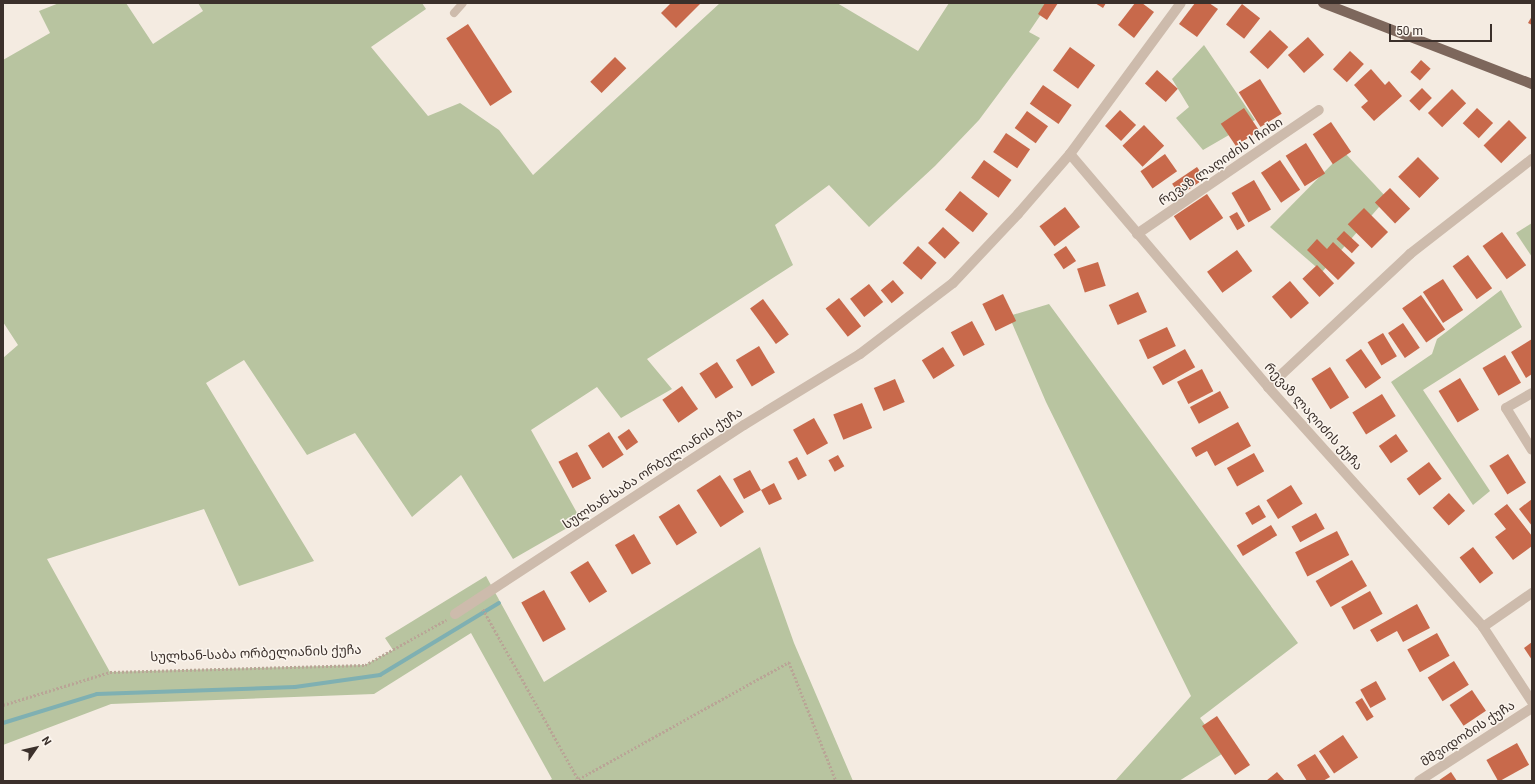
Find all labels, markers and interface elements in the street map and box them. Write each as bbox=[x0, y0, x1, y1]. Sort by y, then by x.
scale bar bbox=[1391, 16, 1494, 42]
text: 50 m bbox=[1396, 24, 1423, 38]
street label: რევაზ ლაღიძის I ჩიხი bbox=[1156, 115, 1286, 209]
street label: რევაზ ლაღიძის ქუჩა bbox=[1261, 360, 1365, 474]
street label: სულხან-საბა ორბელიანის ქუჩა bbox=[560, 405, 746, 533]
street label: სულხან-საბა ორბელიანის ქუჩა bbox=[150, 643, 362, 665]
street label: მშვიდობის ქუჩა bbox=[1418, 698, 1518, 770]
north arrow bbox=[16, 728, 56, 768]
text: N bbox=[39, 734, 54, 748]

